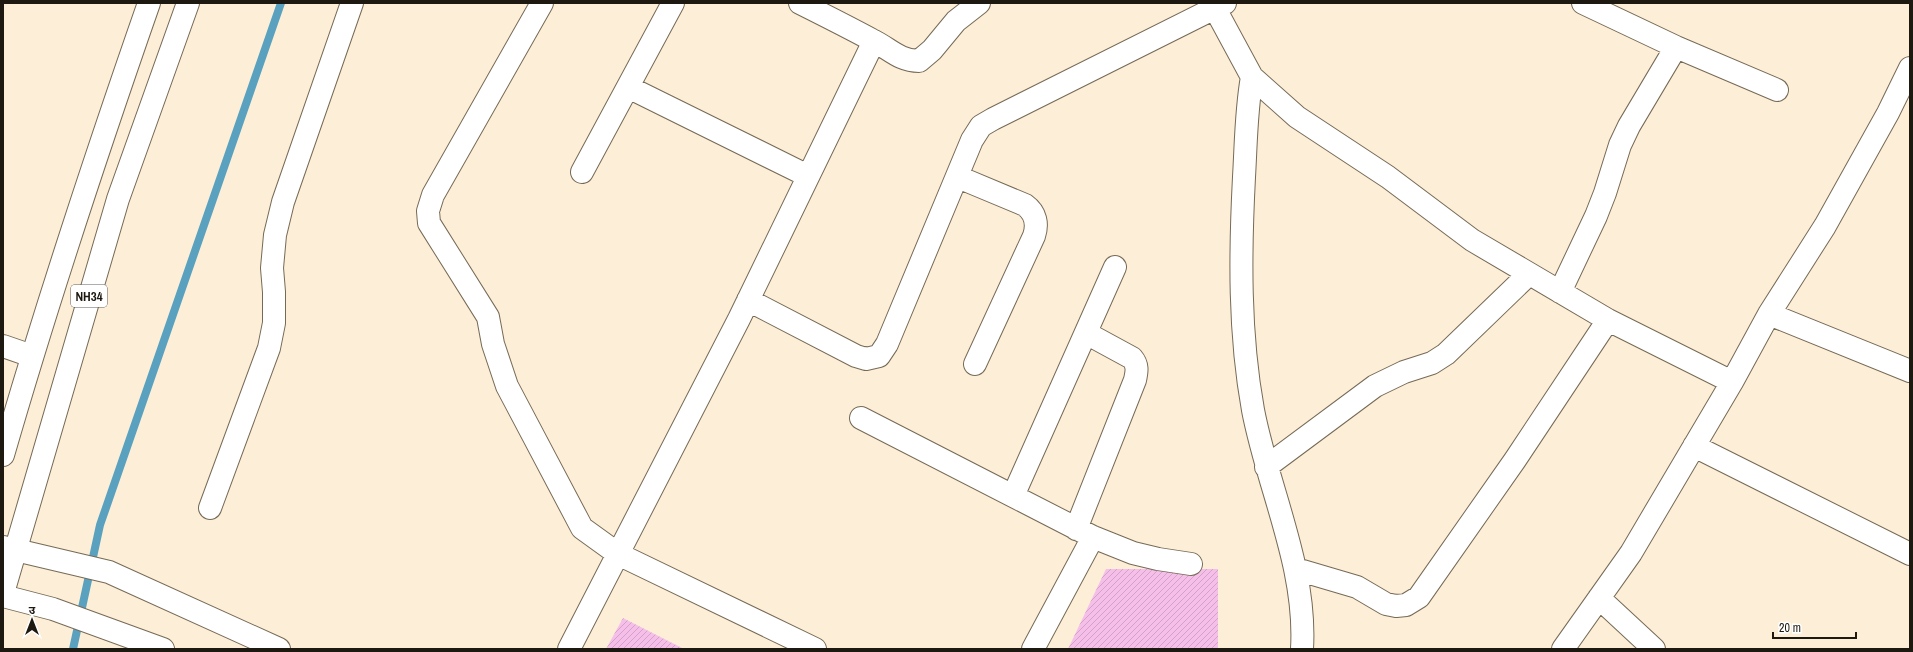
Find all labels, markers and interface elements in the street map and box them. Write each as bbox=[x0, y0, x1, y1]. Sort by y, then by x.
road number: NH34 bbox=[71, 285, 107, 307]
north arrow bbox=[12, 600, 52, 640]
text: उ bbox=[29, 603, 36, 617]
scale bar bbox=[1773, 614, 1856, 640]
text: 20 m bbox=[1779, 620, 1801, 636]

